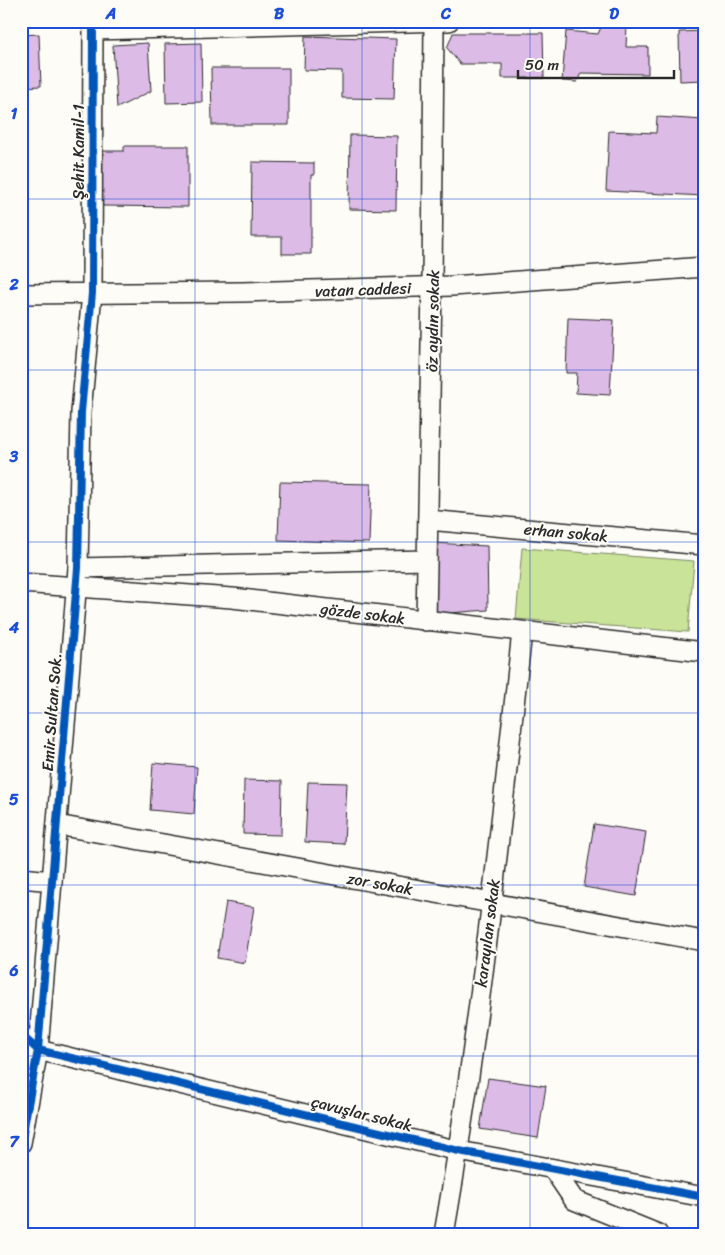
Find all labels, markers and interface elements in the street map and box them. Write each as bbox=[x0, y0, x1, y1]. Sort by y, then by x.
text: A bbox=[105, 0, 116, 28]
text: B bbox=[274, 0, 285, 28]
text: C bbox=[440, 0, 452, 28]
text: D bbox=[609, 0, 619, 28]
scale bar bbox=[518, 48, 674, 80]
text: 50 m bbox=[525, 52, 560, 78]
text: 1 bbox=[11, 99, 18, 128]
street label: Şehit Kamil-1 bbox=[64, 104, 93, 200]
street label: öz aydın sokak bbox=[417, 269, 448, 372]
text: 2 bbox=[8, 270, 19, 299]
street label: vatan caddesi bbox=[314, 273, 412, 306]
text: 3 bbox=[9, 442, 19, 471]
street label: erhan sokak bbox=[523, 514, 609, 551]
street label: gözde sokak bbox=[317, 594, 407, 633]
text: 4 bbox=[8, 613, 19, 642]
street label: Emir Sultan Sok. bbox=[33, 652, 70, 772]
text: 5 bbox=[9, 785, 19, 814]
street label: zor sokak bbox=[344, 863, 415, 904]
street label: karayılan sokak bbox=[466, 877, 509, 989]
text: 6 bbox=[8, 956, 19, 985]
street label: çavuşlar sokak bbox=[308, 1087, 415, 1140]
text: 7 bbox=[9, 1127, 20, 1156]

